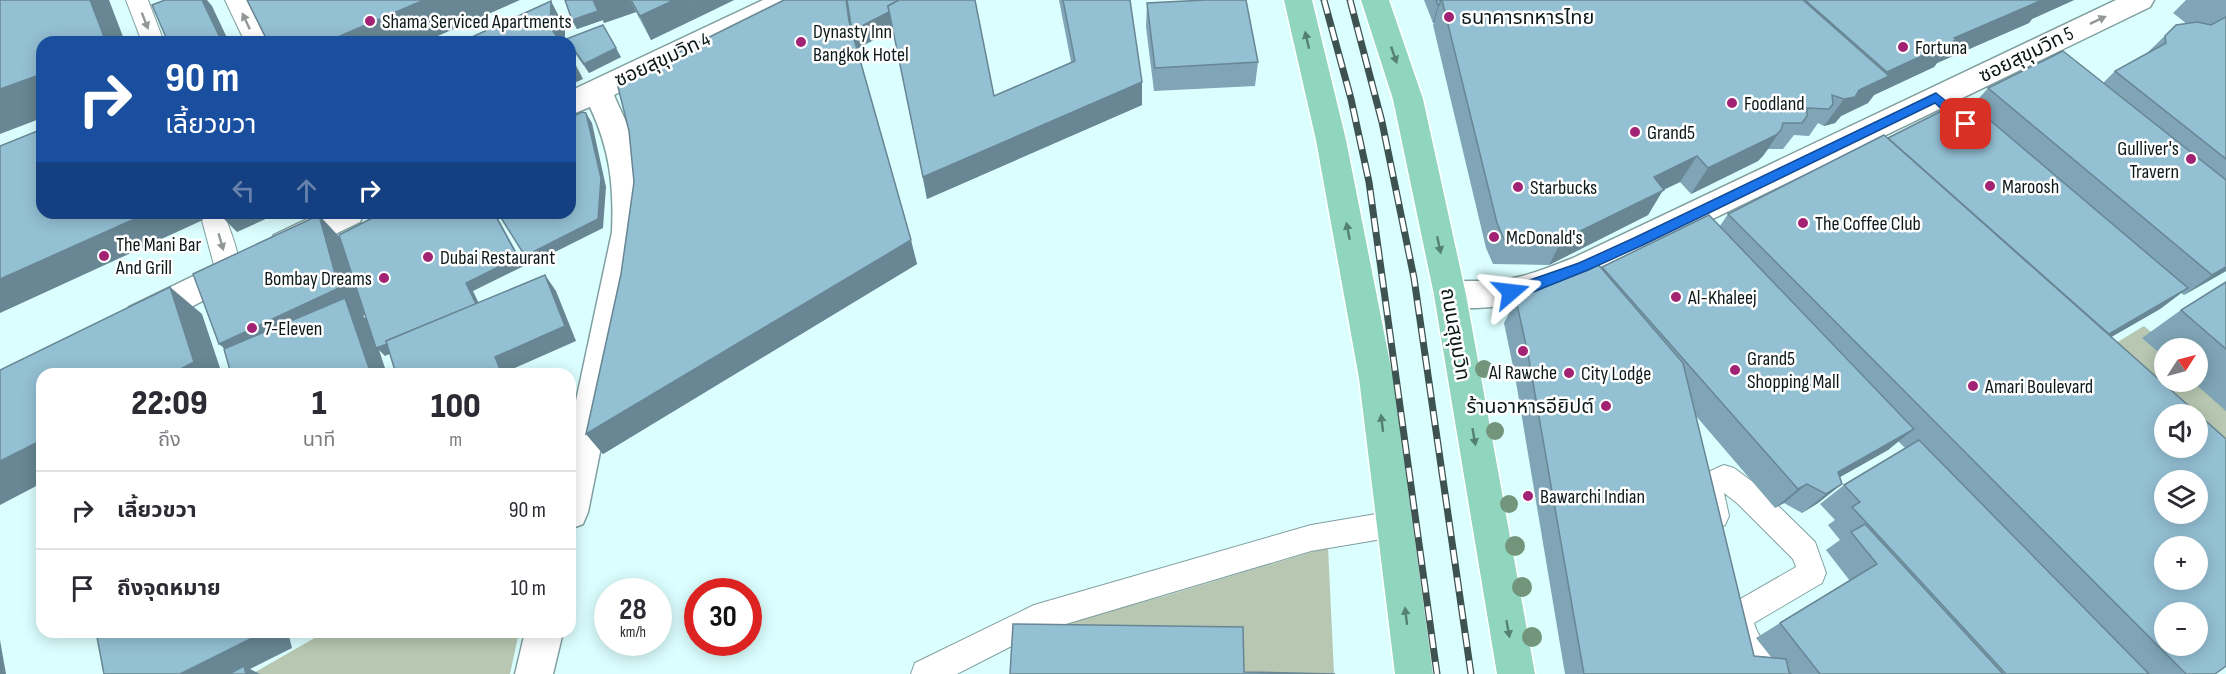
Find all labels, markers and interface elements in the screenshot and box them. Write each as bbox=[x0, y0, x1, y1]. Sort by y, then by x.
place label: ธนาคารทหารไทย bbox=[1461, 6, 1594, 30]
place label: Shama Serviced Apartments bbox=[382, 10, 572, 34]
marker: ธนาคารทหารไทย bbox=[1442, 10, 1456, 24]
one-way arrow bbox=[141, 12, 150, 30]
one-way arrow bbox=[241, 12, 251, 30]
marker: Shama Serviced Apartments bbox=[363, 14, 377, 28]
one-way arrow bbox=[2090, 15, 2107, 24]
place label: Dynasty Inn Bangkok Hotel bbox=[813, 20, 909, 67]
street label: ซอยสุขุมวิท 5 bbox=[1975, 22, 2078, 88]
street label: ซอยสุขุมวิท 4 bbox=[611, 27, 714, 92]
one-way arrow bbox=[1302, 31, 1312, 49]
marker: Dynasty Inn Bangkok Hotel bbox=[794, 35, 808, 49]
place label: Fortuna bbox=[1915, 36, 1967, 60]
marker: Fortuna bbox=[1896, 40, 1910, 54]
one-way arrow bbox=[1389, 46, 1399, 64]
text: 90 m bbox=[165, 53, 239, 104]
icon: right bbox=[66, 60, 144, 138]
place label: Foodland bbox=[1744, 92, 1805, 116]
marker: Foodland bbox=[1725, 96, 1739, 110]
pin bbox=[1940, 98, 1991, 149]
icon: arrive bbox=[1949, 107, 1982, 140]
text: เลี้ยวขวา bbox=[165, 109, 256, 141]
place label: Grand5 bbox=[1647, 121, 1695, 145]
marker: Grand5 bbox=[1628, 125, 1642, 139]
place label: Gulliver's Travern bbox=[2117, 137, 2179, 184]
marker: Gulliver's Travern bbox=[2184, 152, 2198, 166]
icon: left bbox=[227, 174, 260, 207]
icon: ahead bbox=[290, 174, 323, 207]
icon: right bbox=[353, 174, 386, 207]
place label: Maroosh bbox=[2002, 175, 2059, 199]
place label: Starbucks bbox=[1530, 176, 1597, 200]
marker: Maroosh bbox=[1983, 179, 1997, 193]
marker: Starbucks bbox=[1511, 180, 1525, 194]
place label: The Coffee Club bbox=[1815, 212, 1921, 236]
marker: The Coffee Club bbox=[1796, 216, 1810, 230]
one-way arrow bbox=[1343, 221, 1352, 240]
place label: McDonald's bbox=[1506, 226, 1583, 250]
marker: McDonald's bbox=[1487, 230, 1501, 244]
place label: The Mani Bar And Grill bbox=[115, 233, 201, 280]
one-way arrow bbox=[217, 233, 227, 251]
one-way arrow bbox=[1435, 236, 1444, 255]
place label: Dubai Restaurant bbox=[440, 246, 555, 270]
marker: The Mani Bar And Grill bbox=[97, 249, 111, 263]
marker: Dubai Restaurant bbox=[421, 250, 435, 264]
position arrow bbox=[1479, 260, 1543, 324]
place label: Bombay Dreams bbox=[264, 267, 372, 291]
marker: Bombay Dreams bbox=[377, 271, 391, 285]
street label: ถนนสุขุมวิท bbox=[1435, 286, 1475, 382]
place label: Al-Khaleej bbox=[1687, 286, 1757, 310]
marker: Al-Khaleej bbox=[1669, 290, 1683, 304]
place label: 7-Eleven bbox=[264, 317, 322, 341]
marker: 7-Eleven bbox=[245, 321, 259, 335]
north arrow bbox=[2154, 338, 2208, 392]
map controls bbox=[2154, 338, 2208, 656]
marker: Al Rawche bbox=[1516, 344, 1530, 358]
place label: Grand5 Shopping Mall bbox=[1747, 347, 1839, 394]
place label: Al Rawche bbox=[1488, 361, 1557, 385]
place label: City Lodge bbox=[1581, 362, 1651, 386]
marker: Grand5 Shopping Mall bbox=[1728, 363, 1742, 377]
marker: City Lodge bbox=[1562, 366, 1576, 380]
place label: Amari Boulevard bbox=[1984, 375, 2093, 399]
marker: Amari Boulevard bbox=[1966, 379, 1980, 393]
text: 22:09 bbox=[131, 382, 208, 425]
text: 1 bbox=[312, 382, 326, 425]
text: 100 bbox=[431, 385, 481, 428]
place label: ร้านอาหารอียิปต์ bbox=[1466, 395, 1594, 419]
marker: ร้านอาหารอียิปต์ bbox=[1599, 399, 1613, 413]
button: sound bbox=[2154, 404, 2208, 458]
one-way arrow bbox=[1377, 413, 1386, 432]
one-way arrow bbox=[1470, 427, 1479, 446]
text: ถึง bbox=[158, 428, 181, 452]
text: นาที bbox=[303, 428, 335, 452]
text: m bbox=[449, 428, 462, 452]
button: layers bbox=[2154, 470, 2208, 524]
place label: Bawarchi Indian bbox=[1540, 485, 1645, 509]
marker: Bawarchi Indian bbox=[1521, 489, 1535, 503]
icon: right bbox=[66, 494, 99, 527]
text: เลี้ยวขวา bbox=[117, 497, 197, 524]
text: 90 m bbox=[509, 497, 546, 524]
button: + bbox=[2154, 536, 2208, 590]
icon: arrive bbox=[66, 572, 99, 605]
text: ถึงจุดหมาย bbox=[117, 575, 221, 602]
text: 10 m bbox=[511, 575, 546, 602]
speed limit sign: 30 bbox=[684, 578, 762, 656]
text: 28 bbox=[619, 592, 647, 628]
button: − bbox=[2154, 602, 2208, 656]
one-way arrow bbox=[1402, 606, 1411, 625]
one-way arrow bbox=[1504, 619, 1513, 638]
text: km/h bbox=[620, 623, 646, 642]

